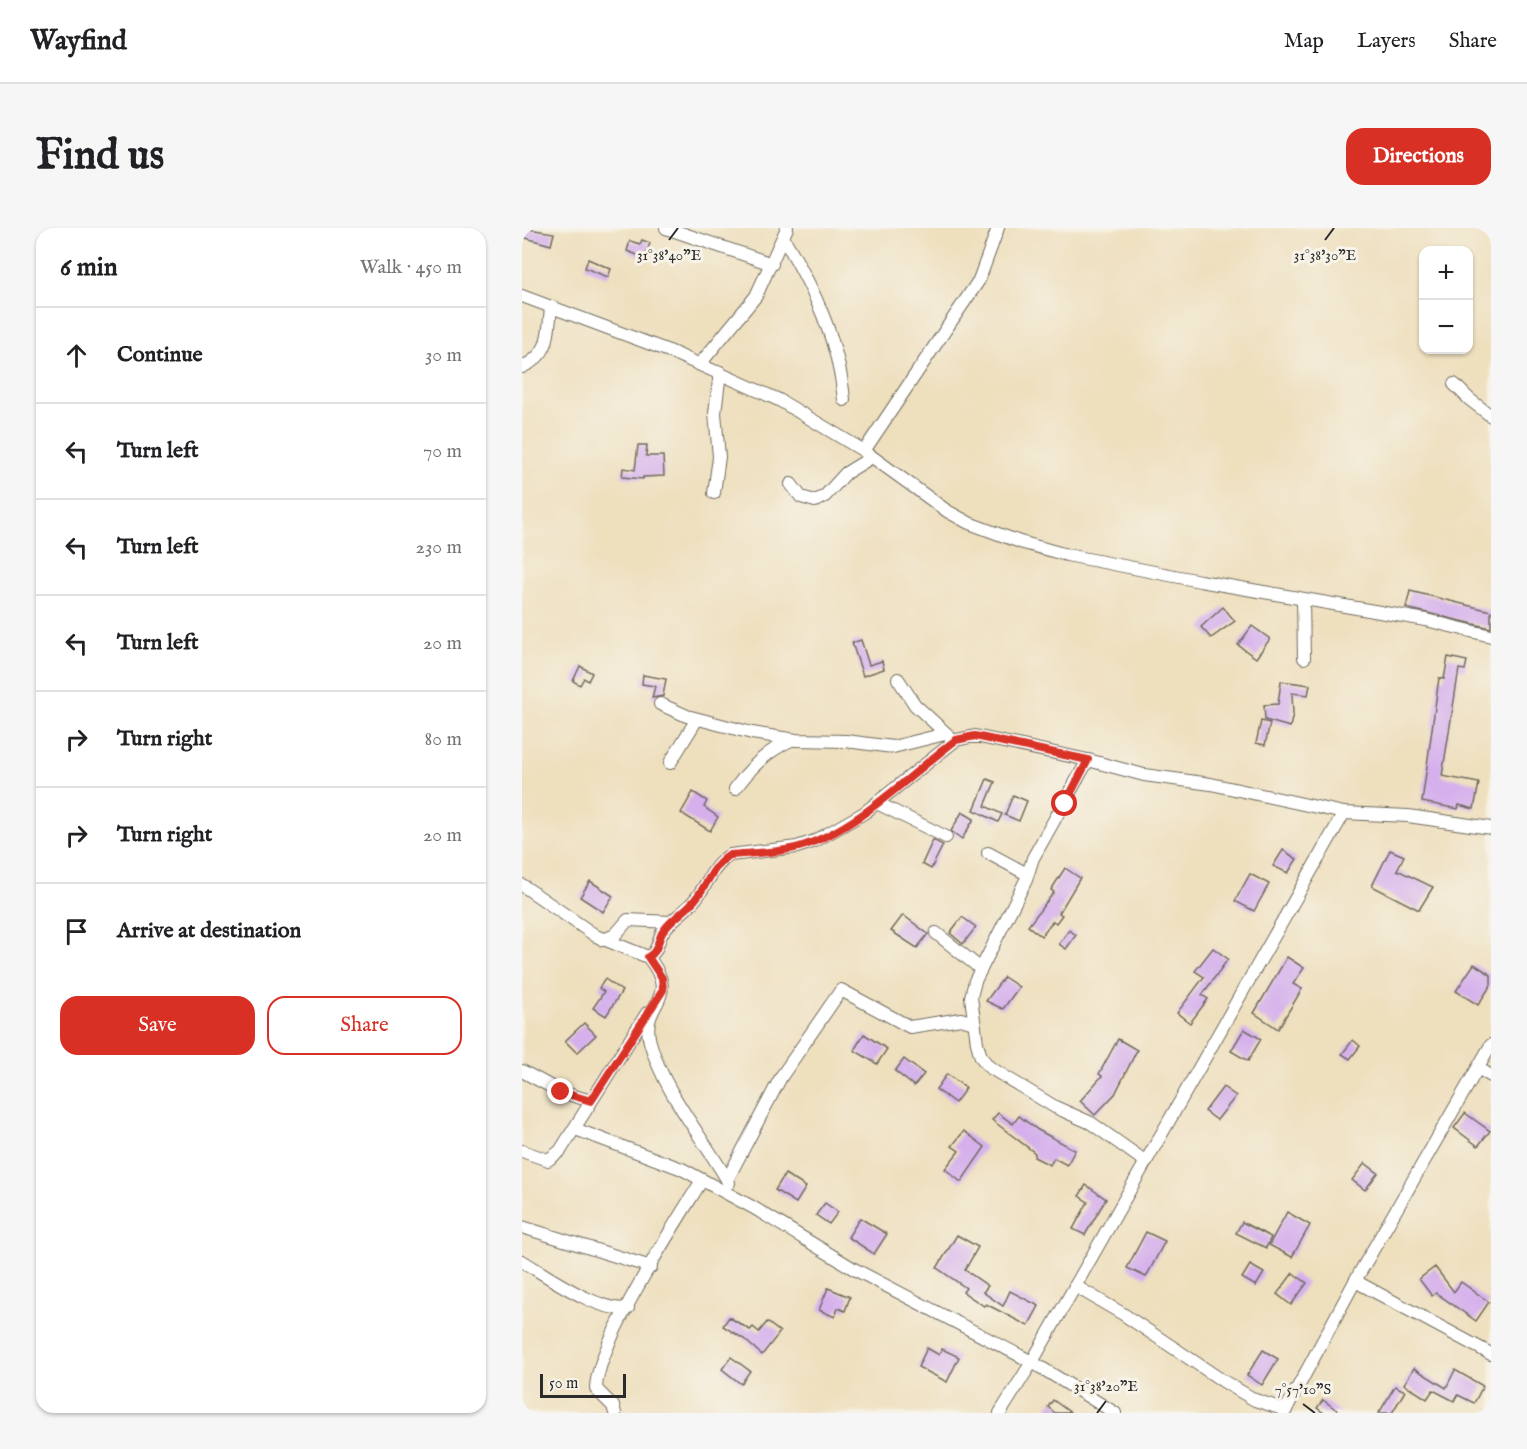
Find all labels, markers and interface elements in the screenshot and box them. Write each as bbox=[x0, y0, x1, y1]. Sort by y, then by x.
text: Wayfind bbox=[30, 24, 127, 59]
text: Map bbox=[1284, 28, 1324, 55]
text: Layers bbox=[1357, 28, 1416, 55]
text: Share bbox=[1449, 28, 1497, 55]
button: Directions bbox=[1346, 128, 1491, 185]
text: Find us bbox=[36, 130, 164, 183]
text: 31°38'40"E bbox=[637, 246, 701, 265]
text: 31°38'30"E bbox=[1294, 246, 1356, 265]
map controls bbox=[1419, 246, 1473, 354]
button: + bbox=[1419, 246, 1473, 300]
text: 6 min bbox=[60, 251, 118, 284]
text: Walk · 450 m bbox=[360, 255, 462, 280]
button: − bbox=[1419, 300, 1473, 354]
icon: ahead bbox=[60, 339, 93, 372]
text: Continue bbox=[117, 341, 203, 369]
text: 30 m bbox=[425, 343, 462, 368]
icon: left bbox=[60, 435, 93, 468]
text: Turn left bbox=[117, 437, 199, 465]
text: 70 m bbox=[423, 439, 462, 464]
icon: left bbox=[60, 531, 93, 564]
text: Turn left bbox=[117, 533, 199, 561]
text: 230 m bbox=[416, 535, 462, 560]
icon: left bbox=[60, 627, 93, 660]
text: Turn left bbox=[117, 629, 199, 657]
text: 20 m bbox=[423, 631, 462, 656]
icon: right bbox=[60, 723, 93, 756]
text: Turn right bbox=[117, 725, 212, 753]
text: 80 m bbox=[425, 727, 462, 752]
route start bbox=[1051, 790, 1077, 816]
icon: right bbox=[60, 819, 93, 852]
text: Turn right bbox=[117, 821, 212, 849]
text: 20 m bbox=[423, 823, 462, 848]
icon: arrive bbox=[60, 915, 93, 948]
text: Arrive at destination bbox=[117, 917, 301, 945]
button: Save bbox=[60, 996, 255, 1055]
button: Share bbox=[267, 996, 462, 1055]
route end bbox=[547, 1078, 573, 1104]
scale bar bbox=[540, 1371, 626, 1398]
text: 50 m bbox=[549, 1374, 578, 1394]
text: 31°38'20"E bbox=[1074, 1377, 1138, 1396]
text: 7°57'10"S bbox=[1275, 1380, 1331, 1399]

